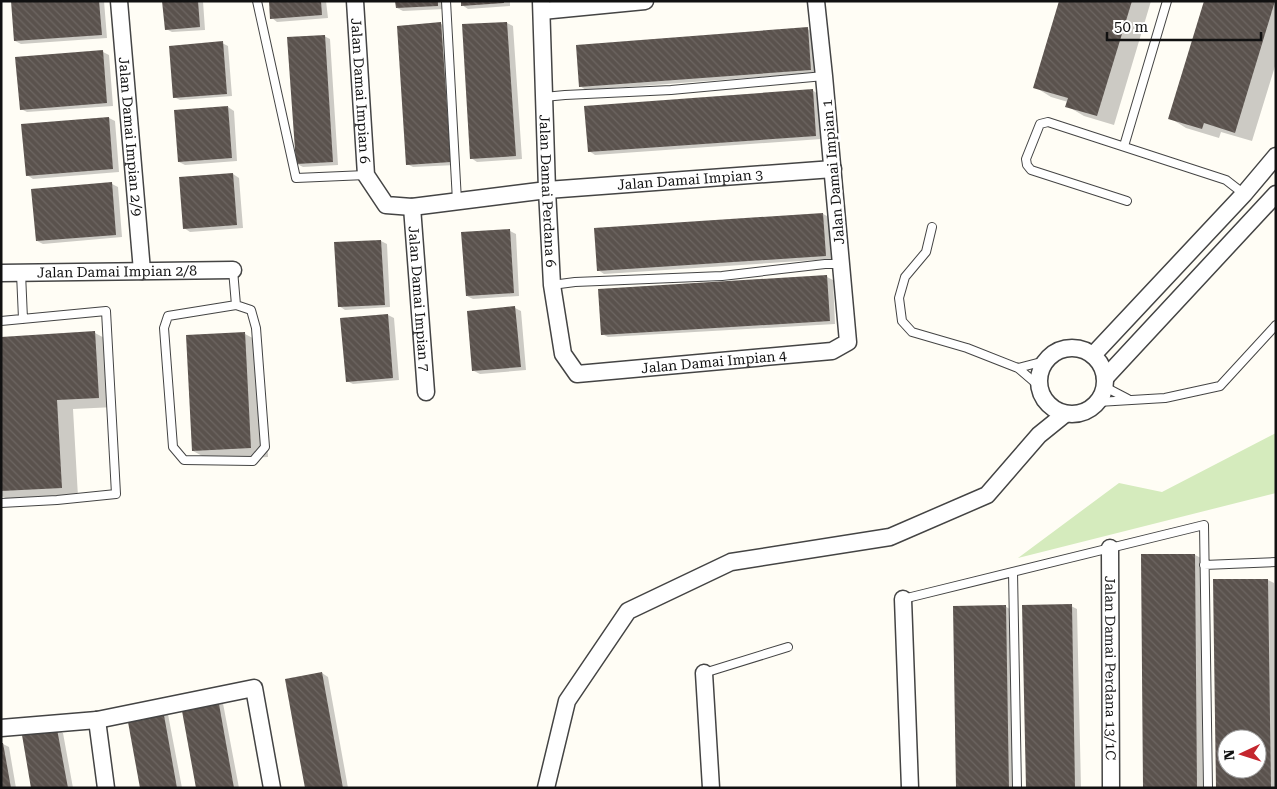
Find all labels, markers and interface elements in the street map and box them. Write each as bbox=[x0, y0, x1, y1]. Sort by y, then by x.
scale bar bbox=[1107, 10, 1261, 42]
street label: Jalan Damai Impian 6 bbox=[348, 17, 373, 164]
text: 50 m bbox=[1114, 18, 1149, 36]
street label: Jalan Damai Impian 2/9 bbox=[116, 56, 145, 217]
street label: Jalan Damai Impian 1 bbox=[819, 98, 847, 245]
street label: Jalan Damai Perdana 6 bbox=[537, 114, 559, 268]
street label: Jalan Damai Impian 3 bbox=[617, 166, 764, 193]
street label: Jalan Damai Impian 7 bbox=[405, 225, 432, 372]
street label: Jalan Damai Impian 2/8 bbox=[37, 262, 197, 281]
street label: Jalan Damai Impian 4 bbox=[640, 347, 788, 376]
street label: Jalan Damai Perdana 13/1C bbox=[1102, 576, 1119, 760]
north arrow bbox=[1217, 729, 1267, 779]
text: N bbox=[1221, 749, 1237, 761]

